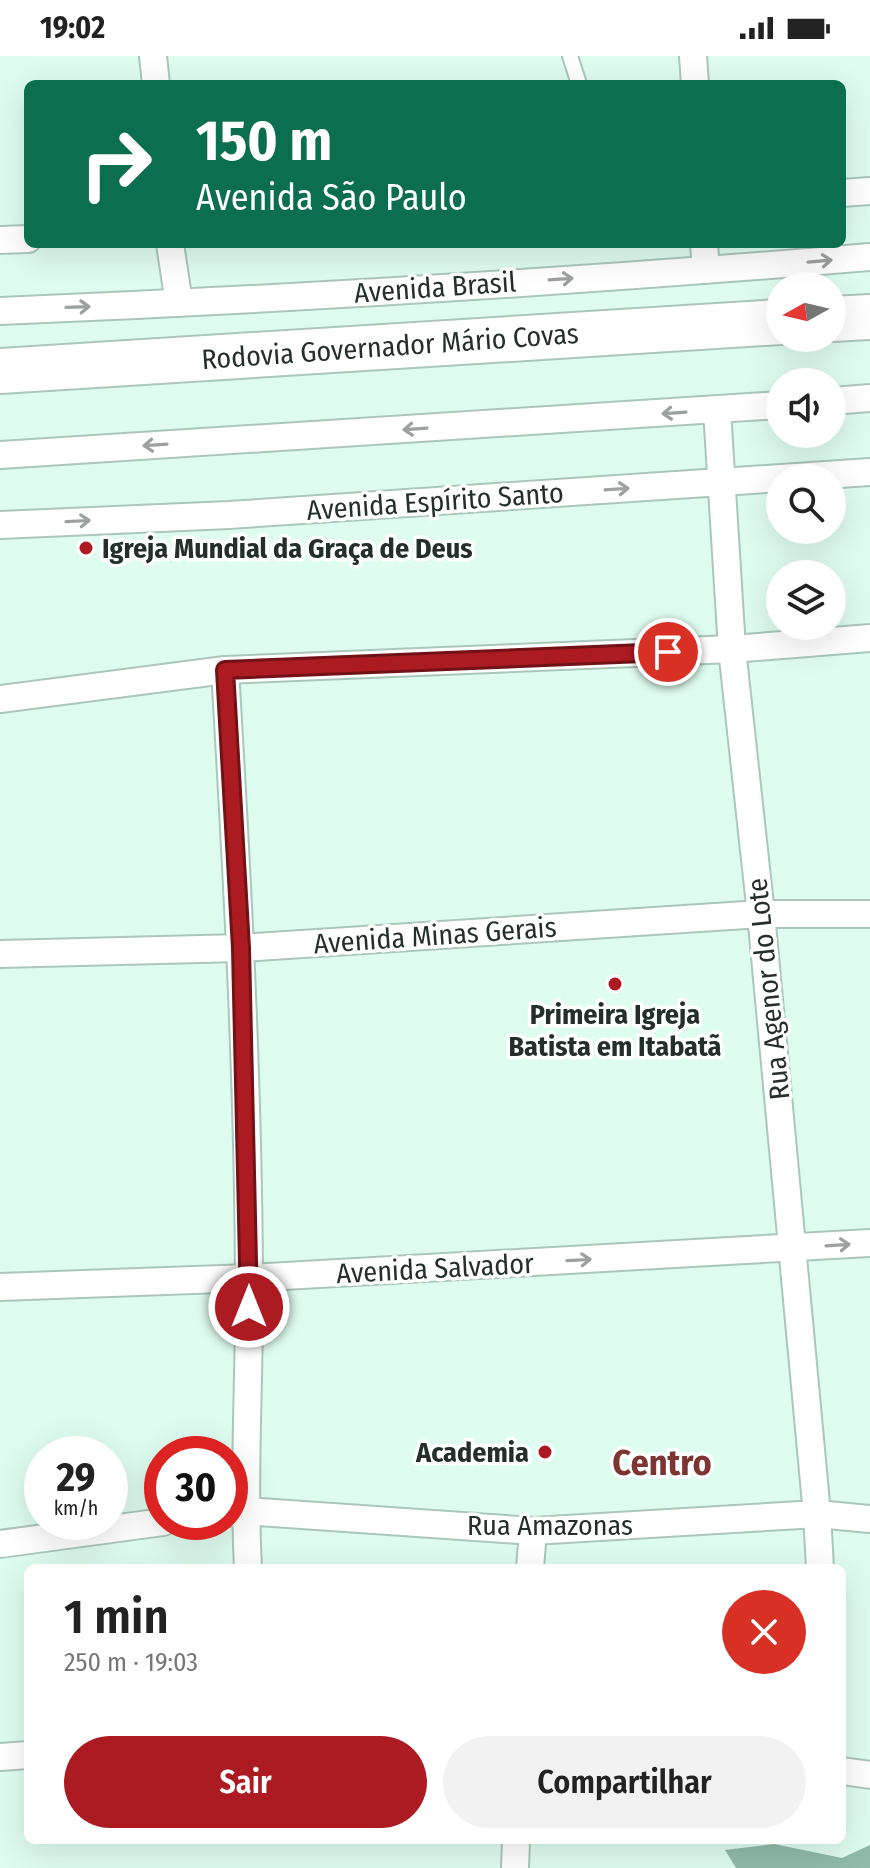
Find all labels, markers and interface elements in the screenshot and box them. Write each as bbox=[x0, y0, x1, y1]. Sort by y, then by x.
text: 19:02 bbox=[40, 10, 105, 46]
text: 150 m bbox=[196, 108, 332, 175]
icon: right bbox=[64, 112, 168, 216]
text: Avenida São Paulo bbox=[196, 176, 467, 220]
one-way arrow bbox=[806, 253, 833, 268]
street label: Avenida Brasil bbox=[353, 265, 517, 310]
one-way arrow bbox=[547, 271, 574, 286]
north arrow bbox=[766, 272, 846, 352]
map controls bbox=[766, 272, 846, 640]
one-way arrow bbox=[64, 300, 91, 315]
street label: Rodovia Governador Mário Covas bbox=[200, 317, 580, 376]
button: sound bbox=[766, 368, 846, 448]
one-way arrow bbox=[661, 406, 688, 421]
one-way arrow bbox=[402, 422, 429, 437]
one-way arrow bbox=[142, 438, 169, 453]
button: search bbox=[766, 464, 846, 544]
street label: Avenida Espírito Santo bbox=[305, 476, 565, 527]
one-way arrow bbox=[603, 481, 630, 496]
one-way arrow bbox=[64, 514, 91, 529]
place label: Igreja Mundial da Graça de Deus bbox=[102, 532, 473, 565]
marker: Igreja Mundial da Graça de Deus bbox=[77, 539, 95, 557]
button: layers bbox=[766, 560, 846, 640]
pin bbox=[634, 618, 702, 686]
icon: arrive bbox=[646, 630, 690, 674]
street label: Rua Agenor do Lote bbox=[740, 876, 797, 1101]
street label: Avenida Minas Gerais bbox=[313, 911, 558, 960]
marker: Primeira Igreja Batista em Itabatã bbox=[606, 975, 624, 993]
place label: Primeira Igreja Batista em Itabatã bbox=[508, 998, 722, 1063]
one-way arrow bbox=[825, 1237, 851, 1252]
street label: Avenida Salvador bbox=[335, 1247, 535, 1290]
one-way arrow bbox=[565, 1252, 592, 1267]
position arrow bbox=[207, 1265, 291, 1349]
speed limit sign: 30 bbox=[144, 1436, 248, 1540]
place label: Academia bbox=[415, 1436, 529, 1469]
district label: Centro bbox=[612, 1441, 712, 1485]
marker: Academia bbox=[536, 1443, 554, 1461]
text: 29 bbox=[56, 1454, 95, 1502]
text: km/h bbox=[54, 1496, 98, 1520]
street label: Rua Amazonas bbox=[467, 1509, 633, 1542]
text: 1 min bbox=[64, 1588, 169, 1646]
button: close bbox=[722, 1590, 806, 1674]
text: 250 m · 19:03 bbox=[64, 1647, 198, 1678]
button: Sair bbox=[64, 1736, 427, 1828]
button: Compartilhar bbox=[443, 1736, 806, 1828]

